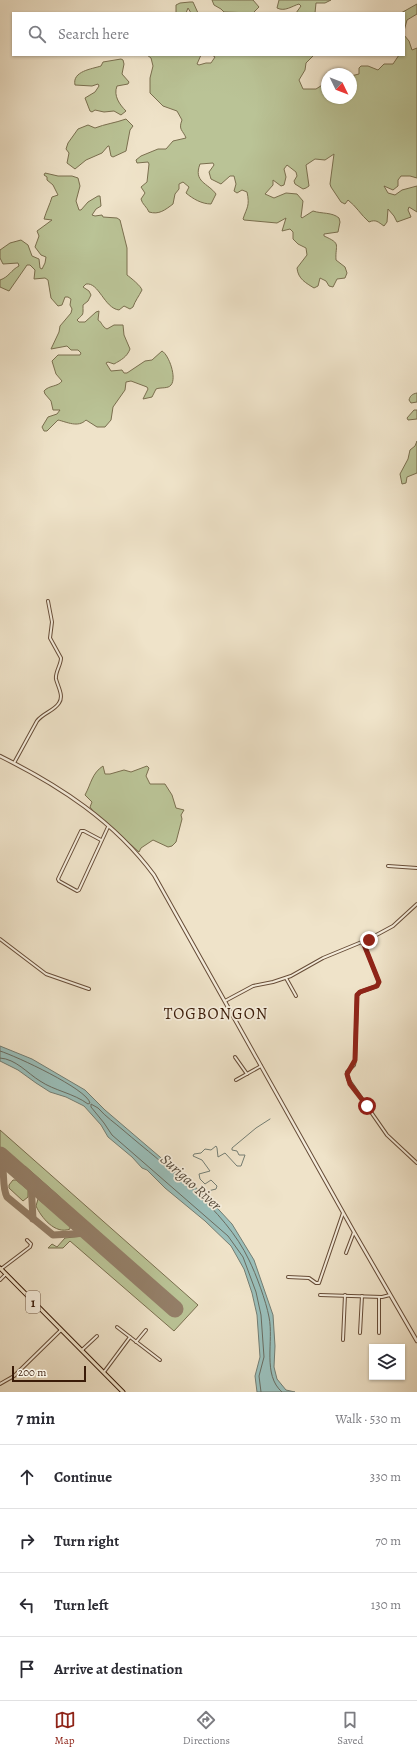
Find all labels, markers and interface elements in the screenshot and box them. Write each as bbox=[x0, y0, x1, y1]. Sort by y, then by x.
search box bbox=[12, 12, 405, 56]
icon: search bbox=[26, 23, 48, 45]
text: Search here bbox=[58, 24, 129, 44]
north arrow bbox=[321, 68, 357, 104]
route end bbox=[360, 931, 378, 949]
district label: TOGBONGON bbox=[164, 1003, 268, 1025]
route start bbox=[358, 1097, 376, 1115]
water label: Surigao River bbox=[156, 1149, 226, 1215]
road number: 1 bbox=[26, 1291, 40, 1313]
map controls bbox=[369, 1344, 405, 1380]
button: layers bbox=[369, 1344, 405, 1380]
scale bar bbox=[12, 1364, 86, 1383]
text: 200 m bbox=[18, 1365, 46, 1380]
text: 7 min bbox=[16, 1407, 55, 1430]
text: Walk · 530 m bbox=[335, 1410, 401, 1427]
icon: ahead bbox=[16, 1466, 38, 1488]
text: Continue bbox=[54, 1467, 112, 1487]
text: 330 m bbox=[370, 1468, 401, 1485]
icon: right bbox=[16, 1530, 38, 1552]
text: Turn right bbox=[54, 1531, 119, 1551]
text: 70 m bbox=[375, 1532, 401, 1549]
icon: left bbox=[16, 1594, 38, 1616]
text: Turn left bbox=[54, 1595, 109, 1615]
text: 130 m bbox=[371, 1596, 401, 1613]
icon: arrive bbox=[16, 1658, 38, 1680]
text: Arrive at destination bbox=[54, 1659, 183, 1679]
tab: Map bbox=[54, 1709, 76, 1748]
tab: Directions bbox=[183, 1709, 230, 1748]
tab: Saved bbox=[337, 1709, 363, 1748]

